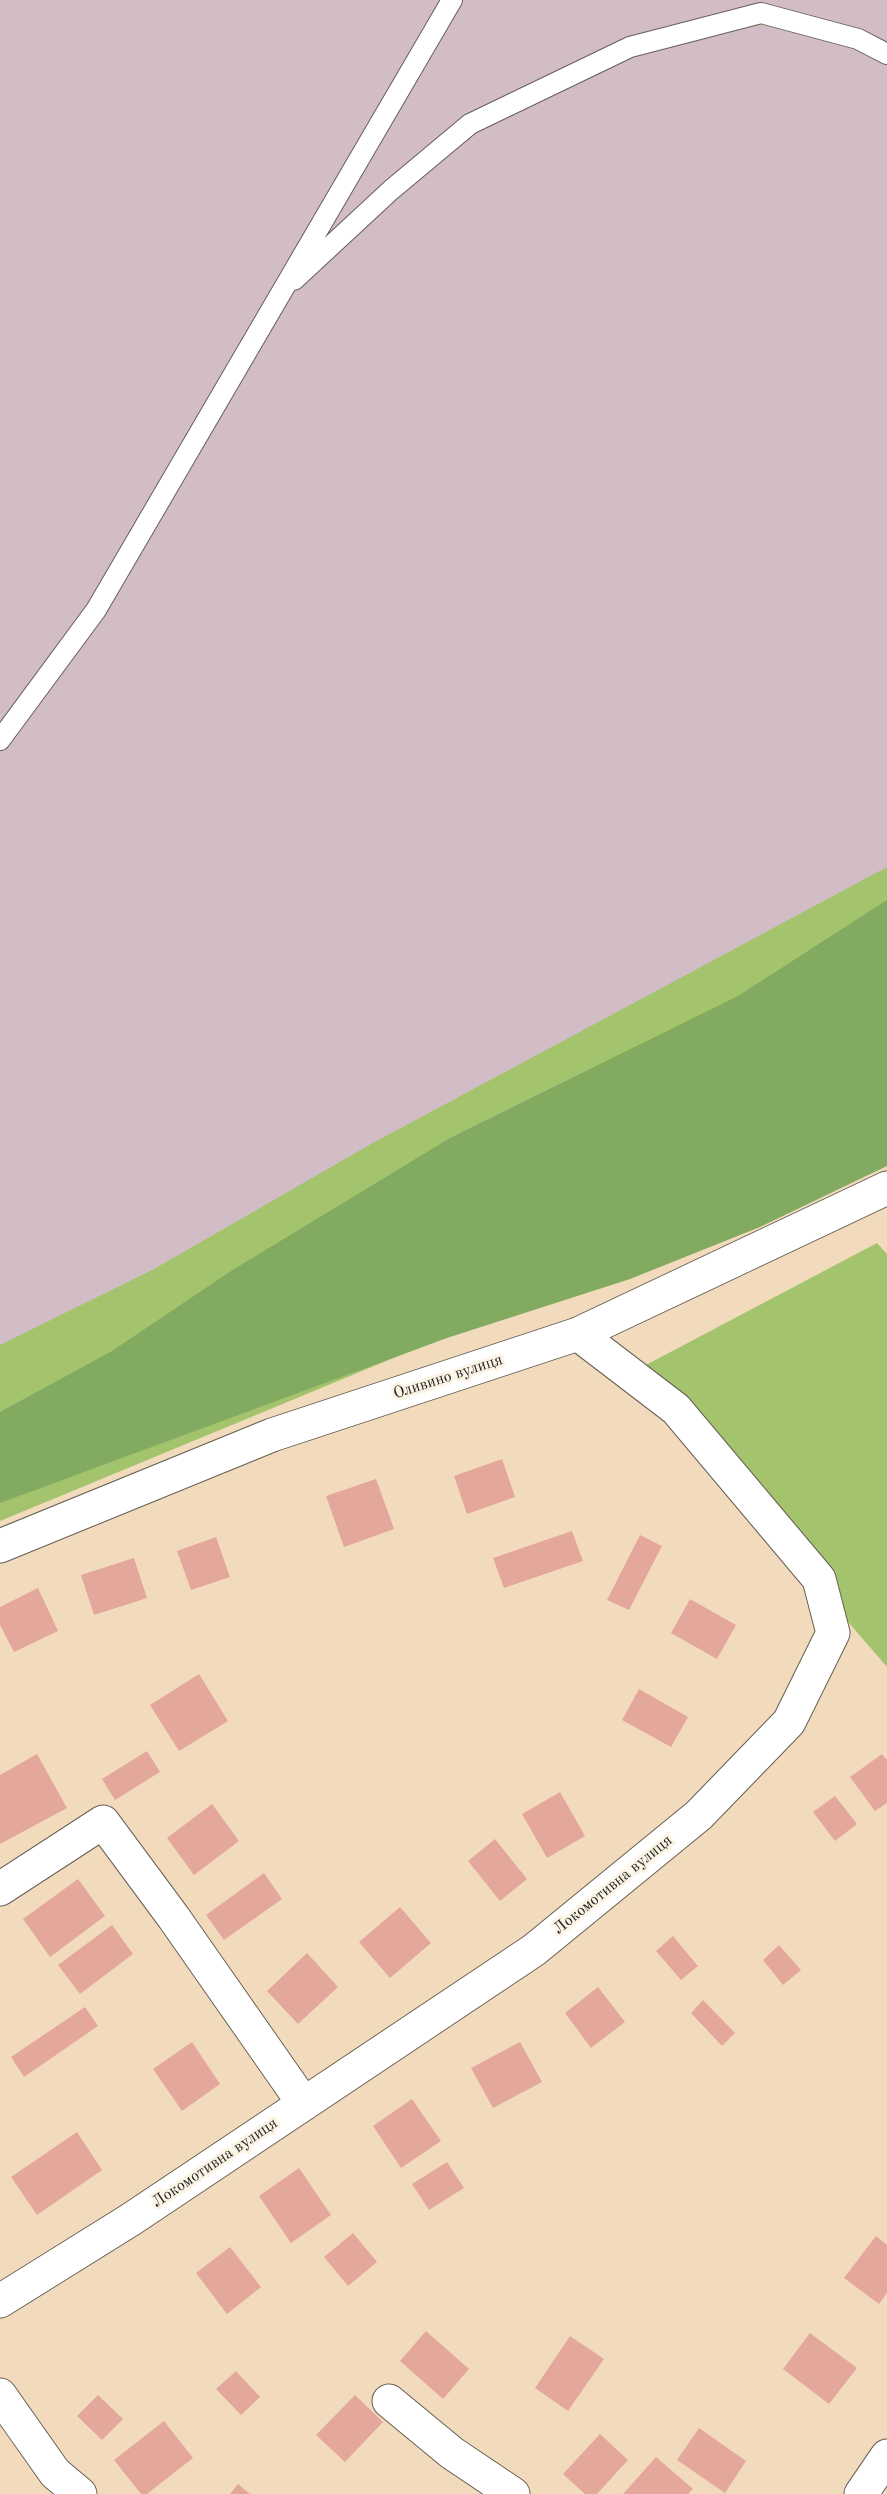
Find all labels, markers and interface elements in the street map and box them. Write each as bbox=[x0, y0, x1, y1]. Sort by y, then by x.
street label: Оливино вулиця bbox=[391, 1350, 505, 1404]
street label: Локомотивна вулиця bbox=[550, 1831, 676, 1939]
street label: Локомотивна вулиця bbox=[148, 2114, 282, 2212]

